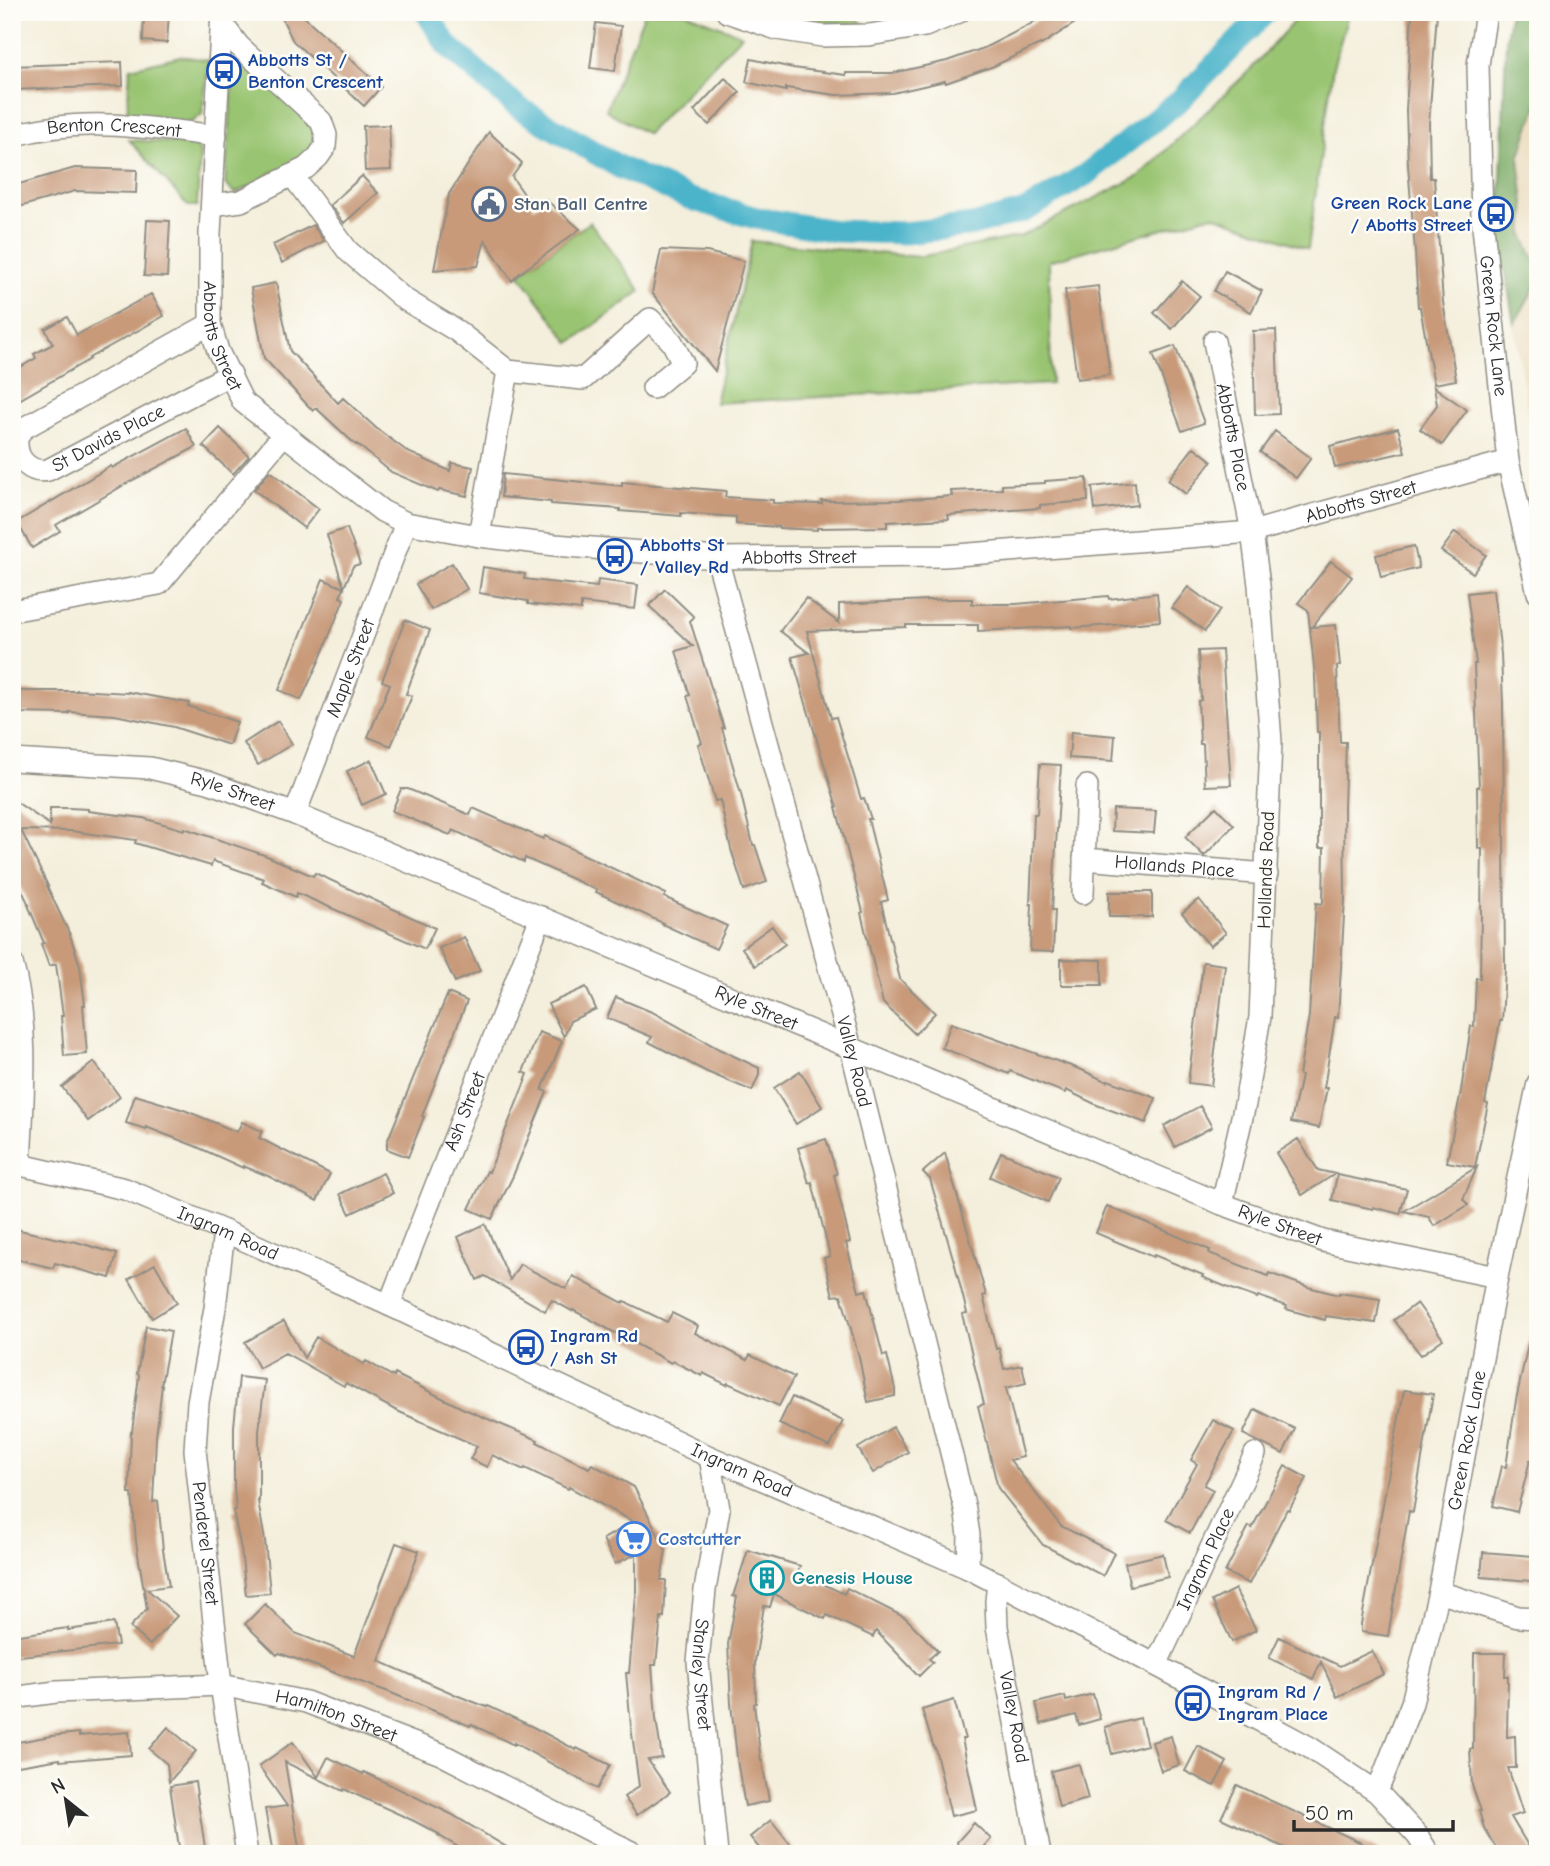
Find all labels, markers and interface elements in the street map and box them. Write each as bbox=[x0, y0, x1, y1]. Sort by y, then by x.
place label: Abbotts St / Benton Crescent bbox=[248, 49, 383, 93]
bus stop icon: Abbotts St / Benton Crescent bbox=[205, 52, 243, 90]
street label: Benton Crescent bbox=[45, 114, 183, 142]
public building icon: Stan Ball Centre bbox=[470, 185, 508, 223]
place label: Green Rock Lane / Abotts Street bbox=[1331, 192, 1473, 236]
place label: Stan Ball Centre bbox=[514, 193, 648, 215]
bus stop icon: Green Rock Lane / Abotts Street bbox=[1477, 195, 1515, 233]
street label: Green Rock Lane bbox=[1475, 254, 1512, 397]
street label: Abbotts Street bbox=[199, 281, 247, 395]
street label: Abbotts Place bbox=[1212, 381, 1255, 493]
street label: St Davids Place bbox=[48, 400, 169, 477]
street label: Abbotts Street bbox=[1303, 476, 1419, 528]
place label: Abbotts St / Valley Rd bbox=[640, 534, 729, 578]
bus stop icon: Abbotts St / Valley Rd bbox=[596, 537, 634, 575]
street label: Abbotts Street bbox=[742, 546, 857, 569]
street label: Maple Street bbox=[322, 615, 380, 721]
street label: Ryle Street bbox=[188, 767, 278, 817]
street label: Hollands Road bbox=[1253, 811, 1279, 929]
street label: Hollands Place bbox=[1114, 851, 1235, 882]
street label: Ryle Street bbox=[712, 981, 801, 1035]
street label: Valley Road bbox=[832, 1014, 876, 1109]
street label: Ash Street bbox=[439, 1068, 490, 1154]
street label: Ryle Street bbox=[1235, 1200, 1325, 1251]
street label: Ingram Road bbox=[174, 1202, 282, 1265]
place label: Ingram Rd / Ash St bbox=[550, 1325, 638, 1369]
bus stop icon: Ingram Rd / Ash St bbox=[507, 1328, 545, 1366]
street label: Green Rock Lane bbox=[1443, 1369, 1491, 1512]
street label: Ingram Road bbox=[688, 1439, 796, 1502]
street label: Penderel Street bbox=[188, 1480, 223, 1607]
street label: Ingram Place bbox=[1172, 1504, 1239, 1614]
supermarket icon: Costcutter bbox=[615, 1520, 653, 1558]
place label: Costcutter bbox=[658, 1528, 741, 1550]
building icon: Genesis House bbox=[748, 1559, 786, 1597]
place label: Genesis House bbox=[792, 1567, 913, 1589]
street label: Stanley Street bbox=[687, 1618, 716, 1732]
street label: Valley Road bbox=[995, 1670, 1034, 1765]
place label: Ingram Rd / Ingram Place bbox=[1218, 1681, 1328, 1725]
bus stop icon: Ingram Rd / Ingram Place bbox=[1174, 1684, 1212, 1722]
street label: Hamilton Street bbox=[274, 1685, 400, 1747]
north arrow bbox=[32, 1764, 102, 1834]
text: N bbox=[47, 1774, 69, 1799]
scale bar bbox=[1294, 1789, 1454, 1833]
text: 50 m bbox=[1305, 1801, 1354, 1825]

